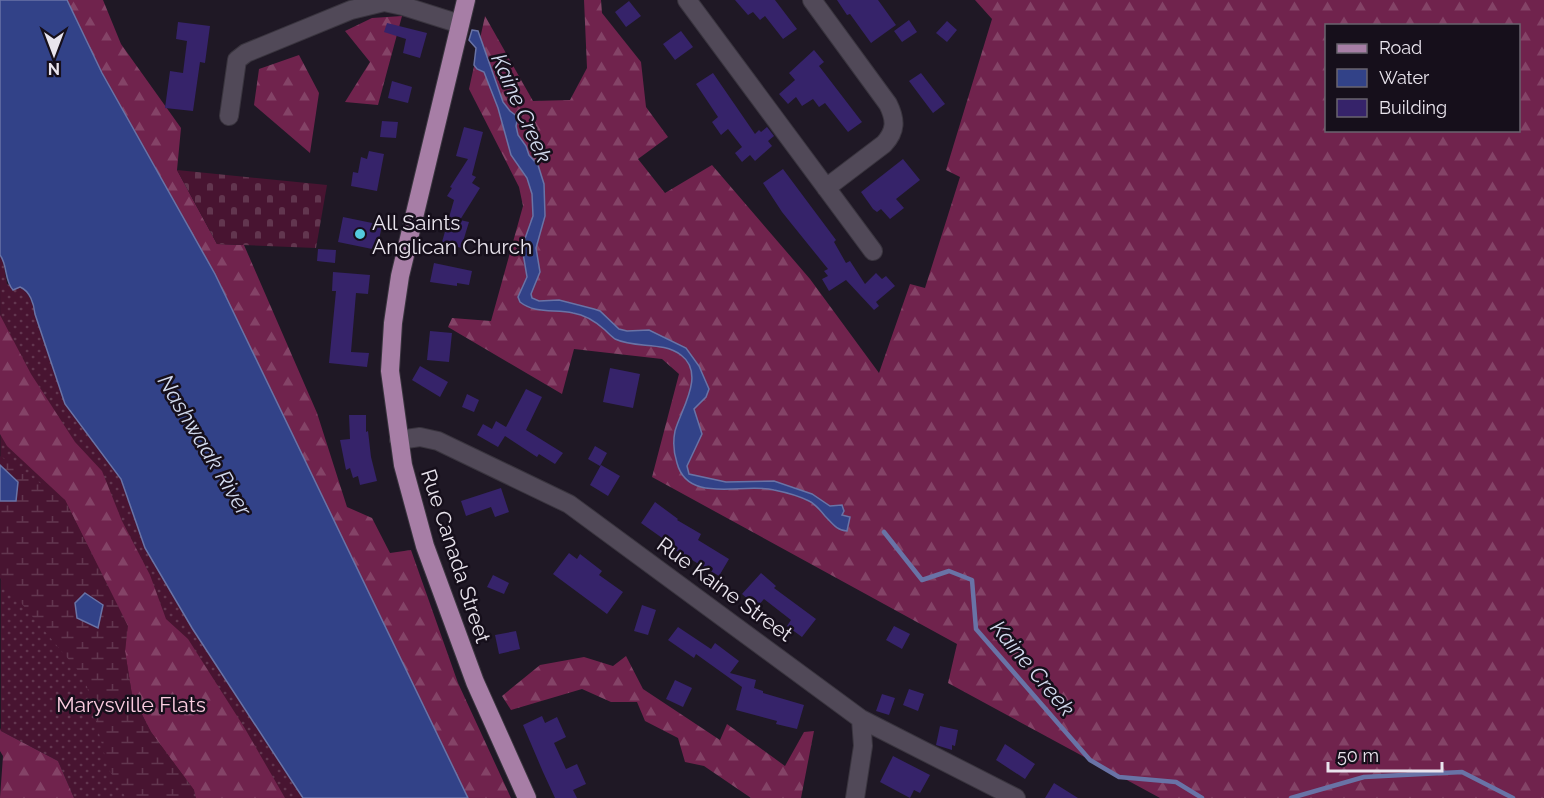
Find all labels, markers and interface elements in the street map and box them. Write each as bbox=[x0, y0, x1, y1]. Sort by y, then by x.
north arrow bbox=[24, 24, 84, 84]
legend bbox=[1325, 24, 1520, 132]
text: Road bbox=[1379, 37, 1422, 58]
water label: Kaine Creek bbox=[486, 49, 558, 167]
text: N bbox=[48, 59, 60, 78]
text: Water bbox=[1379, 67, 1430, 88]
text: Building bbox=[1379, 97, 1447, 118]
place label: All Saints Anglican Church bbox=[372, 210, 532, 259]
marker: All Saints Anglican Church bbox=[353, 227, 367, 241]
water label: Nashwaak River bbox=[153, 370, 258, 521]
street label: Rue Canada Street bbox=[416, 466, 496, 646]
street label: Rue Kaine Street bbox=[652, 531, 798, 647]
water label: Kaine Creek bbox=[985, 615, 1081, 721]
park label: Marysville Flats bbox=[56, 692, 206, 717]
scale bar bbox=[1328, 735, 1442, 773]
text: 50 m bbox=[1337, 745, 1379, 766]

